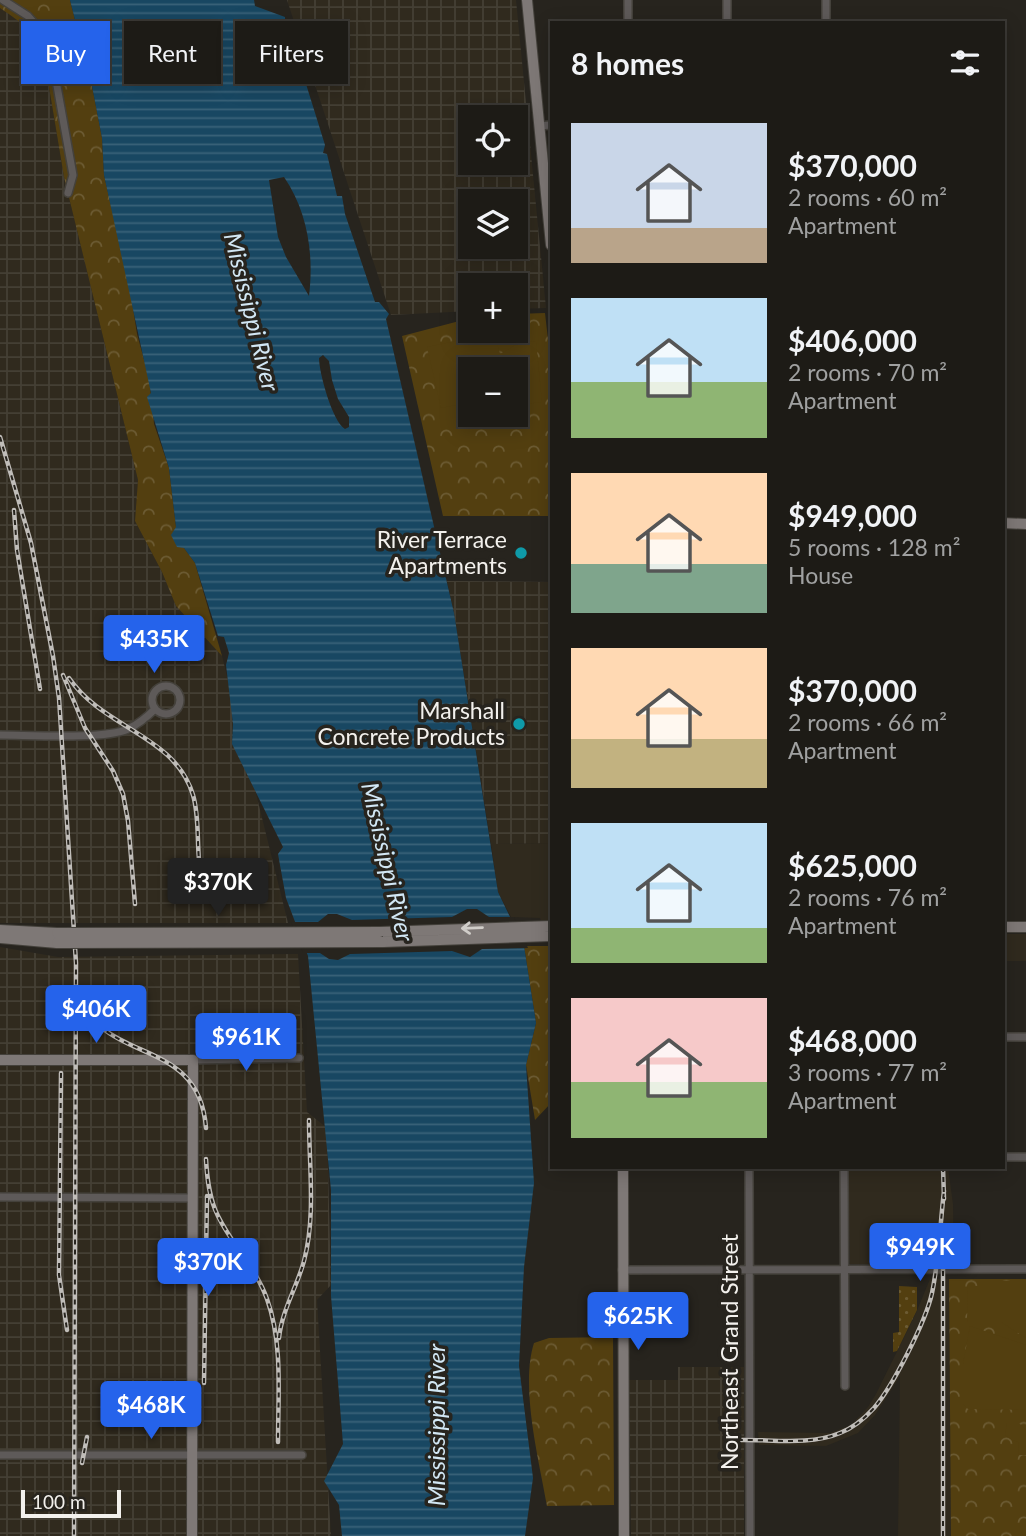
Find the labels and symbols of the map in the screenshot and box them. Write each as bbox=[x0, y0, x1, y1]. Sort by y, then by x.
water label: Mississippi River bbox=[219, 229, 286, 395]
place label: River Terrace Apartments bbox=[377, 525, 507, 579]
marker: River Terrace Apartments bbox=[513, 545, 529, 561]
pin: $435K bbox=[105, 616, 203, 675]
place label: Marshall Concrete Products bbox=[317, 696, 505, 750]
marker: Marshall Concrete Products bbox=[511, 716, 527, 732]
water label: Mississippi River bbox=[356, 779, 421, 945]
pin: $370K bbox=[169, 858, 267, 918]
one-way arrow bbox=[461, 922, 484, 935]
pin: $406K bbox=[47, 986, 145, 1045]
pin: $961K bbox=[197, 1014, 295, 1073]
pin: $949K bbox=[871, 1224, 969, 1283]
street label: Northeast Grand Street bbox=[715, 1233, 743, 1470]
pin: $370K bbox=[159, 1238, 257, 1298]
pin: $625K bbox=[589, 1292, 687, 1352]
water label: Mississippi River bbox=[421, 1343, 450, 1506]
pin: $468K bbox=[102, 1382, 200, 1441]
scale bar bbox=[21, 1487, 121, 1519]

